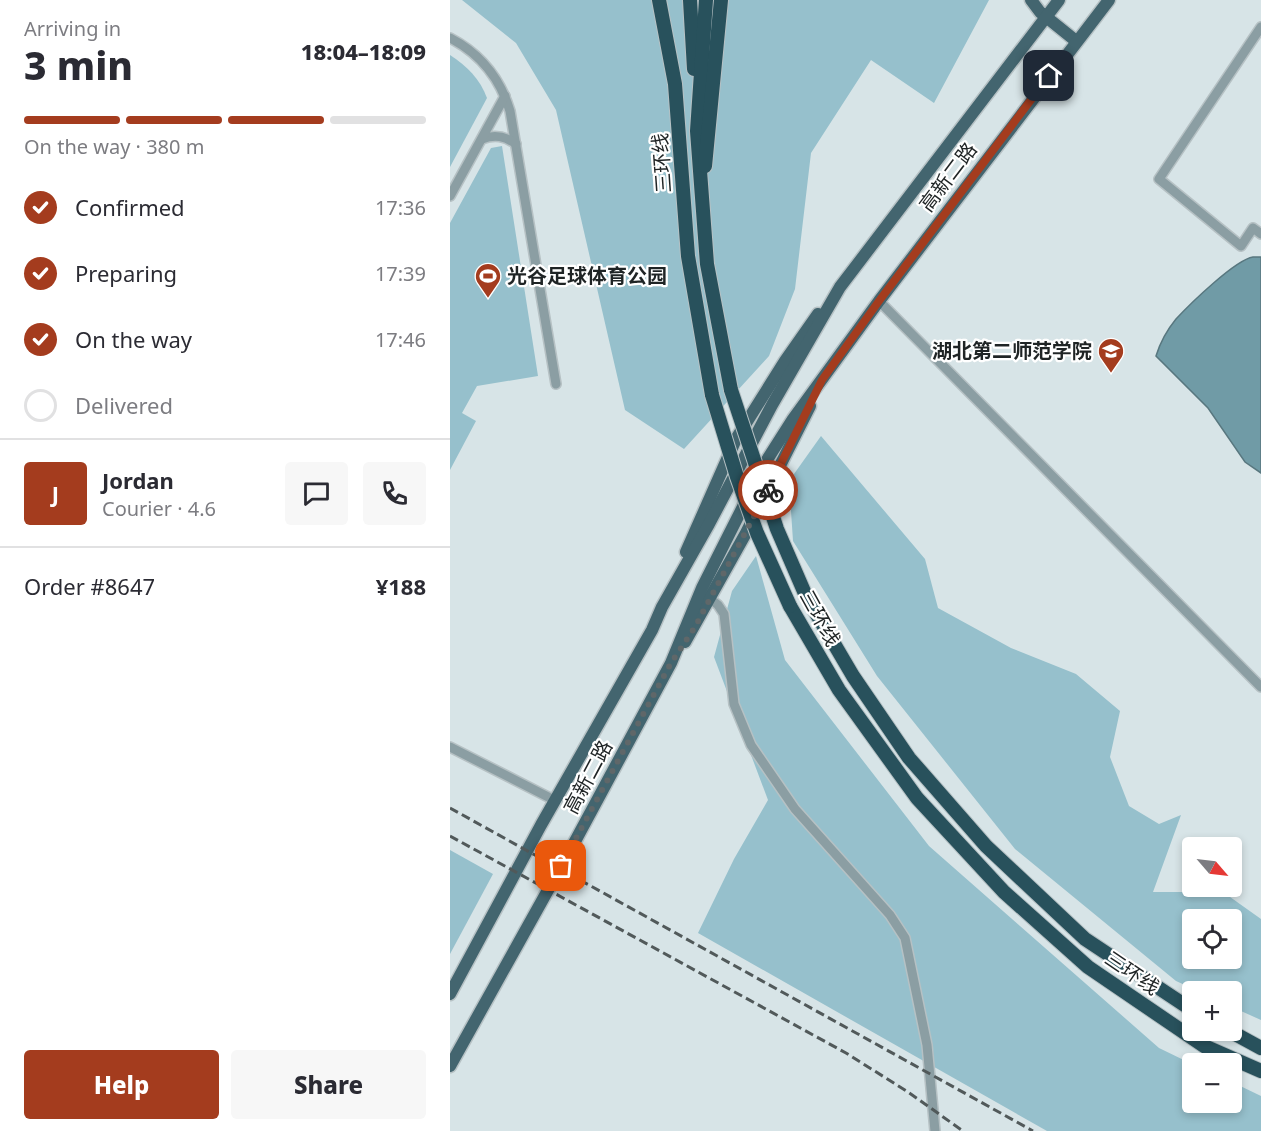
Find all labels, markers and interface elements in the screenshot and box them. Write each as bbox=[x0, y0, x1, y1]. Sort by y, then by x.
text: Arriving in bbox=[24, 15, 121, 42]
text: 18:04–18:09 bbox=[301, 36, 426, 66]
text: 3 min bbox=[24, 38, 133, 91]
pin bbox=[1023, 50, 1074, 101]
icon: home bbox=[1032, 59, 1065, 92]
street label: 三环线 bbox=[646, 132, 677, 194]
text: On the way · 380 m bbox=[24, 133, 204, 160]
street label: 高新二路 bbox=[913, 137, 982, 217]
icon: check bbox=[24, 191, 57, 224]
text: Confirmed bbox=[75, 192, 185, 222]
text: 17:36 bbox=[375, 194, 426, 221]
icon: check bbox=[24, 257, 57, 290]
text: Preparing bbox=[75, 258, 177, 288]
text: 17:39 bbox=[375, 260, 426, 287]
sports icon: 光谷足球体育公园 bbox=[473, 261, 503, 299]
place label: 光谷足球体育公园 bbox=[507, 262, 667, 289]
icon: check bbox=[24, 323, 57, 356]
text: On the way bbox=[75, 324, 192, 354]
text: 17:46 bbox=[375, 326, 426, 353]
school or university icon: 湖北第二师范学院 bbox=[1096, 336, 1126, 374]
place label: 湖北第二师范学院 bbox=[932, 337, 1092, 364]
text: Delivered bbox=[75, 390, 173, 420]
courier bbox=[738, 460, 798, 520]
button: chat bbox=[285, 462, 348, 525]
button: phone bbox=[363, 462, 426, 525]
text: Jordan bbox=[102, 465, 174, 495]
icon: bike bbox=[752, 474, 785, 507]
text: J bbox=[52, 478, 59, 508]
text: Courier · 4.6 bbox=[102, 495, 216, 522]
text: Order #8647 bbox=[24, 571, 155, 601]
text: ¥188 bbox=[376, 571, 426, 601]
street label: 三环线 bbox=[794, 585, 847, 651]
street label: 高新二路 bbox=[557, 735, 618, 818]
north arrow bbox=[1182, 837, 1242, 897]
map controls bbox=[1182, 837, 1242, 1113]
pin bbox=[535, 840, 586, 891]
icon: bag bbox=[544, 849, 577, 882]
button: locate bbox=[1182, 909, 1242, 969]
street label: 三环线 bbox=[1100, 945, 1165, 1001]
button: + bbox=[1182, 981, 1242, 1041]
button: Help bbox=[24, 1050, 219, 1119]
button: Share bbox=[231, 1050, 426, 1119]
button: − bbox=[1182, 1053, 1242, 1113]

